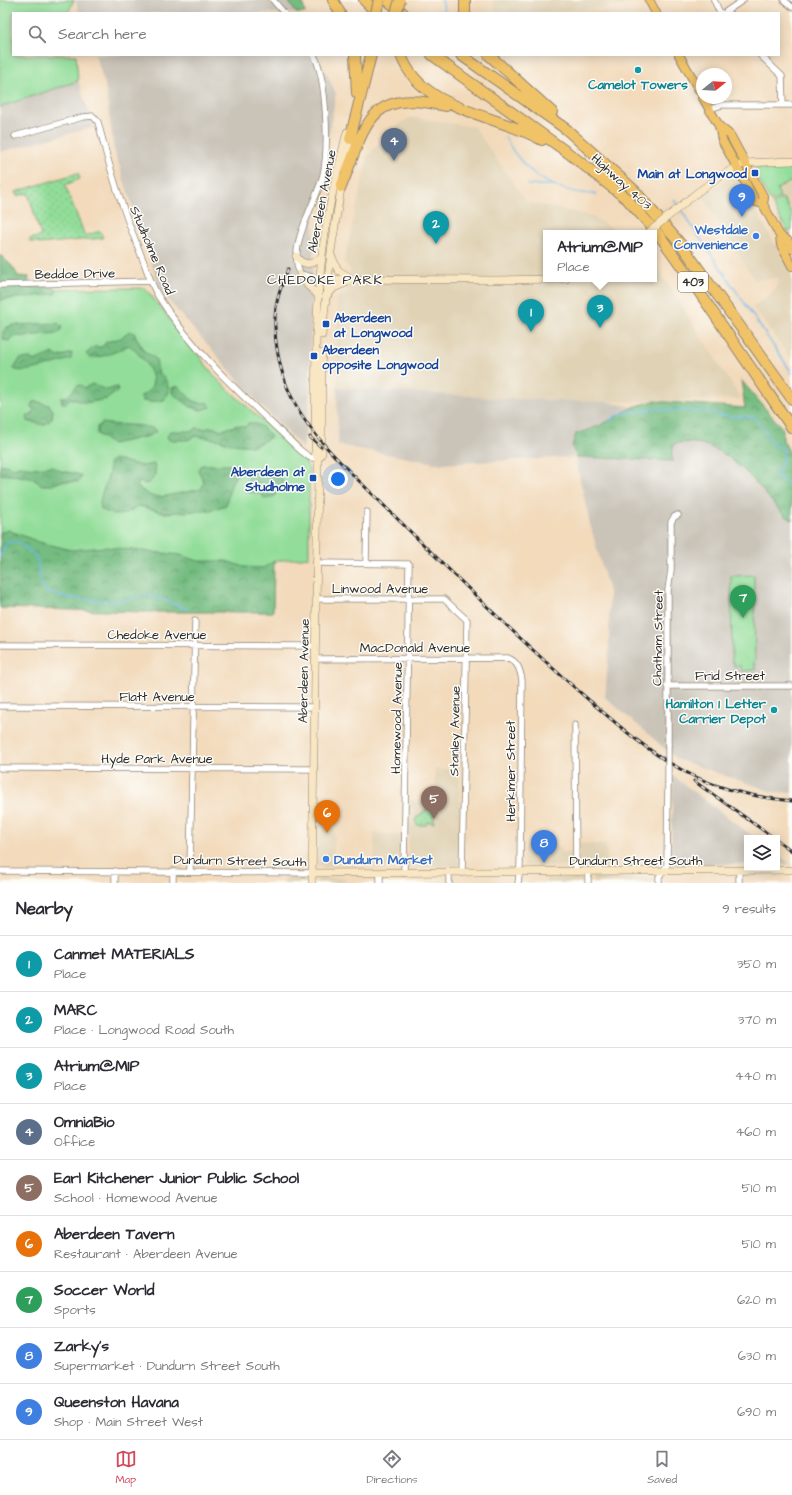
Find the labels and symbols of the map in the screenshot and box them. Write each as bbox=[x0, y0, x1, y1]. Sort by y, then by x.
marker: Camelot Towers bbox=[633, 65, 643, 75]
north arrow bbox=[696, 68, 732, 104]
place label: Camelot Towers bbox=[588, 76, 688, 94]
pin: 4 bbox=[381, 128, 407, 161]
street label: Aberdeen Avenue bbox=[303, 148, 341, 254]
street label: Highway 403 bbox=[586, 150, 656, 215]
place label: Main at Longwood bbox=[638, 165, 747, 185]
marker: Main at Longwood bbox=[750, 168, 760, 178]
pin: 9 bbox=[729, 184, 755, 217]
street label: Studholme Road bbox=[125, 203, 179, 298]
pin: 2 bbox=[423, 211, 449, 244]
place label: Westdale Convenience bbox=[674, 221, 748, 254]
marker: Westdale Convenience bbox=[751, 231, 761, 241]
street label: Beddoe Drive bbox=[35, 264, 115, 284]
district label: CHEDOKE PARK bbox=[267, 270, 383, 290]
road number: 403 bbox=[678, 272, 708, 292]
pin: 3 bbox=[587, 295, 613, 328]
pin: 1 bbox=[518, 299, 544, 332]
place label: Aberdeen at Longwood bbox=[333, 309, 413, 344]
marker: Aberdeen at Longwood bbox=[321, 319, 331, 329]
place label: Aberdeen opposite Longwood bbox=[322, 341, 439, 376]
marker: Aberdeen opposite Longwood bbox=[309, 351, 319, 361]
place label: Aberdeen at Studholme bbox=[231, 463, 306, 496]
your location bbox=[328, 469, 348, 489]
marker: Aberdeen at Studholme bbox=[308, 473, 318, 483]
street label: Linwood Avenue bbox=[332, 580, 428, 598]
pin: 7 bbox=[730, 585, 756, 618]
street label: Chatham Street bbox=[648, 589, 668, 686]
street label: Aberdeen Avenue bbox=[294, 619, 314, 723]
street label: Chedoke Avenue bbox=[107, 626, 207, 644]
street label: MacDonald Avenue bbox=[360, 639, 470, 657]
street label: Homewood Avenue bbox=[387, 662, 407, 774]
street label: Frid Street bbox=[695, 667, 766, 685]
street label: Stanley Avenue bbox=[445, 686, 466, 776]
street label: Flatt Avenue bbox=[119, 688, 195, 706]
place label: Hamilton 1 Letter Carrier Depot bbox=[665, 695, 767, 729]
marker: Hamilton 1 Letter Carrier Depot bbox=[769, 705, 779, 715]
street label: Herkimer Street bbox=[502, 719, 520, 822]
street label: Hyde Park Avenue bbox=[101, 750, 213, 769]
pin: 5 bbox=[421, 786, 447, 819]
pin: 6 bbox=[314, 800, 340, 833]
pin: 8 bbox=[531, 830, 557, 863]
street label: Dundurn Street South bbox=[173, 851, 307, 871]
place label: Dundurn Market bbox=[334, 851, 433, 869]
street label: Dundurn Street South bbox=[570, 852, 703, 870]
marker: Dundurn Market bbox=[321, 854, 331, 864]

